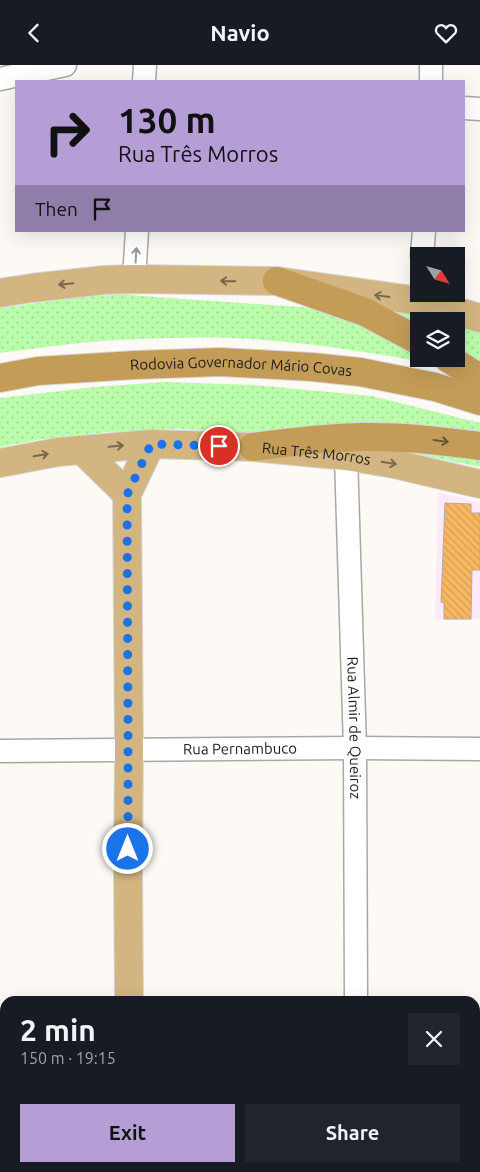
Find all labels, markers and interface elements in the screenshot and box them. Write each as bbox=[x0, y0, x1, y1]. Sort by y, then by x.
icon: back bbox=[20, 19, 48, 47]
icon: heart bbox=[432, 19, 460, 47]
text: Navio bbox=[210, 20, 270, 45]
icon: right bbox=[35, 100, 100, 165]
text: 130 m bbox=[118, 100, 216, 140]
text: Rua Três Morros bbox=[118, 141, 278, 166]
icon: arrive bbox=[88, 195, 116, 223]
text: Then bbox=[35, 198, 78, 220]
north arrow bbox=[410, 247, 465, 303]
map controls bbox=[410, 247, 465, 367]
one-way arrow bbox=[131, 248, 140, 264]
one-way arrow bbox=[220, 276, 236, 286]
one-way arrow bbox=[58, 279, 74, 289]
one-way arrow bbox=[374, 291, 390, 301]
button: layers bbox=[410, 312, 465, 367]
street label: Rodovia Governador Mário Covas bbox=[129, 353, 353, 379]
pin bbox=[198, 425, 240, 467]
icon: arrive bbox=[205, 432, 233, 460]
one-way arrow bbox=[433, 436, 449, 446]
street label: Rua Três Morros bbox=[261, 439, 372, 468]
one-way arrow bbox=[108, 442, 124, 451]
one-way arrow bbox=[32, 450, 48, 460]
one-way arrow bbox=[380, 458, 396, 468]
street label: Rua Almir de Queiroz bbox=[344, 656, 364, 799]
street label: Rua Pernambuco bbox=[183, 739, 297, 757]
position arrow bbox=[101, 822, 153, 874]
text: 2 min bbox=[20, 1013, 96, 1047]
button: close bbox=[408, 1013, 460, 1065]
text: 150 m · 19:15 bbox=[20, 1049, 116, 1067]
button: Exit bbox=[20, 1104, 235, 1162]
button: Share bbox=[245, 1104, 460, 1162]

